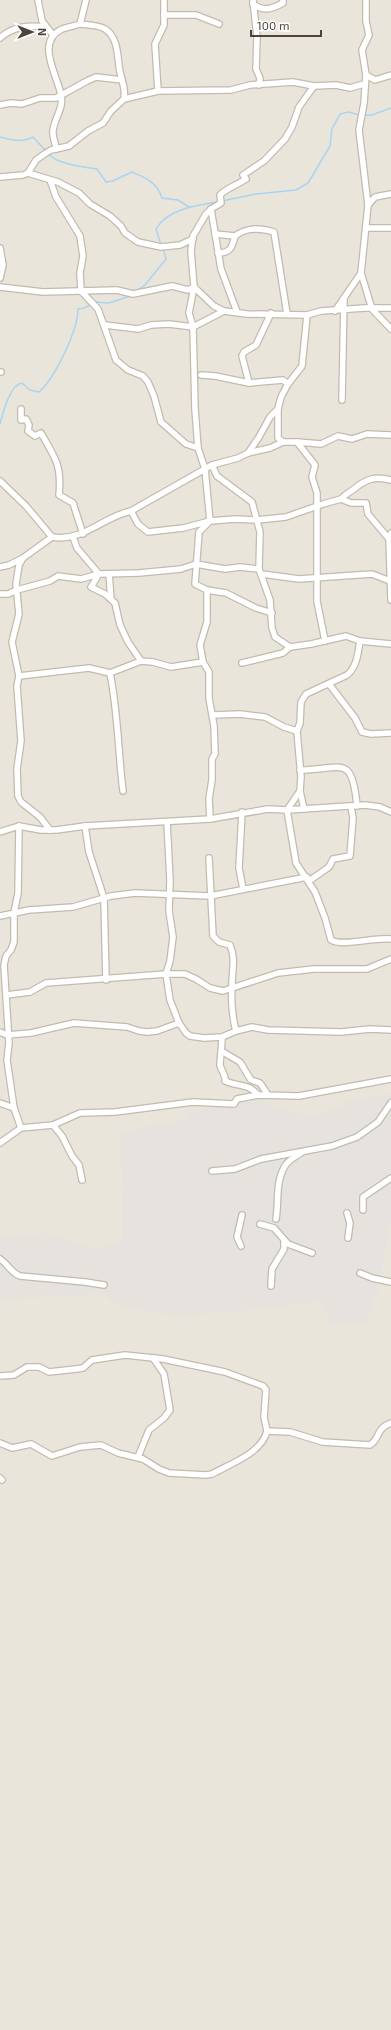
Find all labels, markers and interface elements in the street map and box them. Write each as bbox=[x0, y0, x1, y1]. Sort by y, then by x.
north arrow bbox=[12, 12, 52, 52]
scale bar bbox=[251, 12, 321, 38]
text: 100 m bbox=[257, 18, 289, 32]
text: N bbox=[36, 28, 49, 36]

